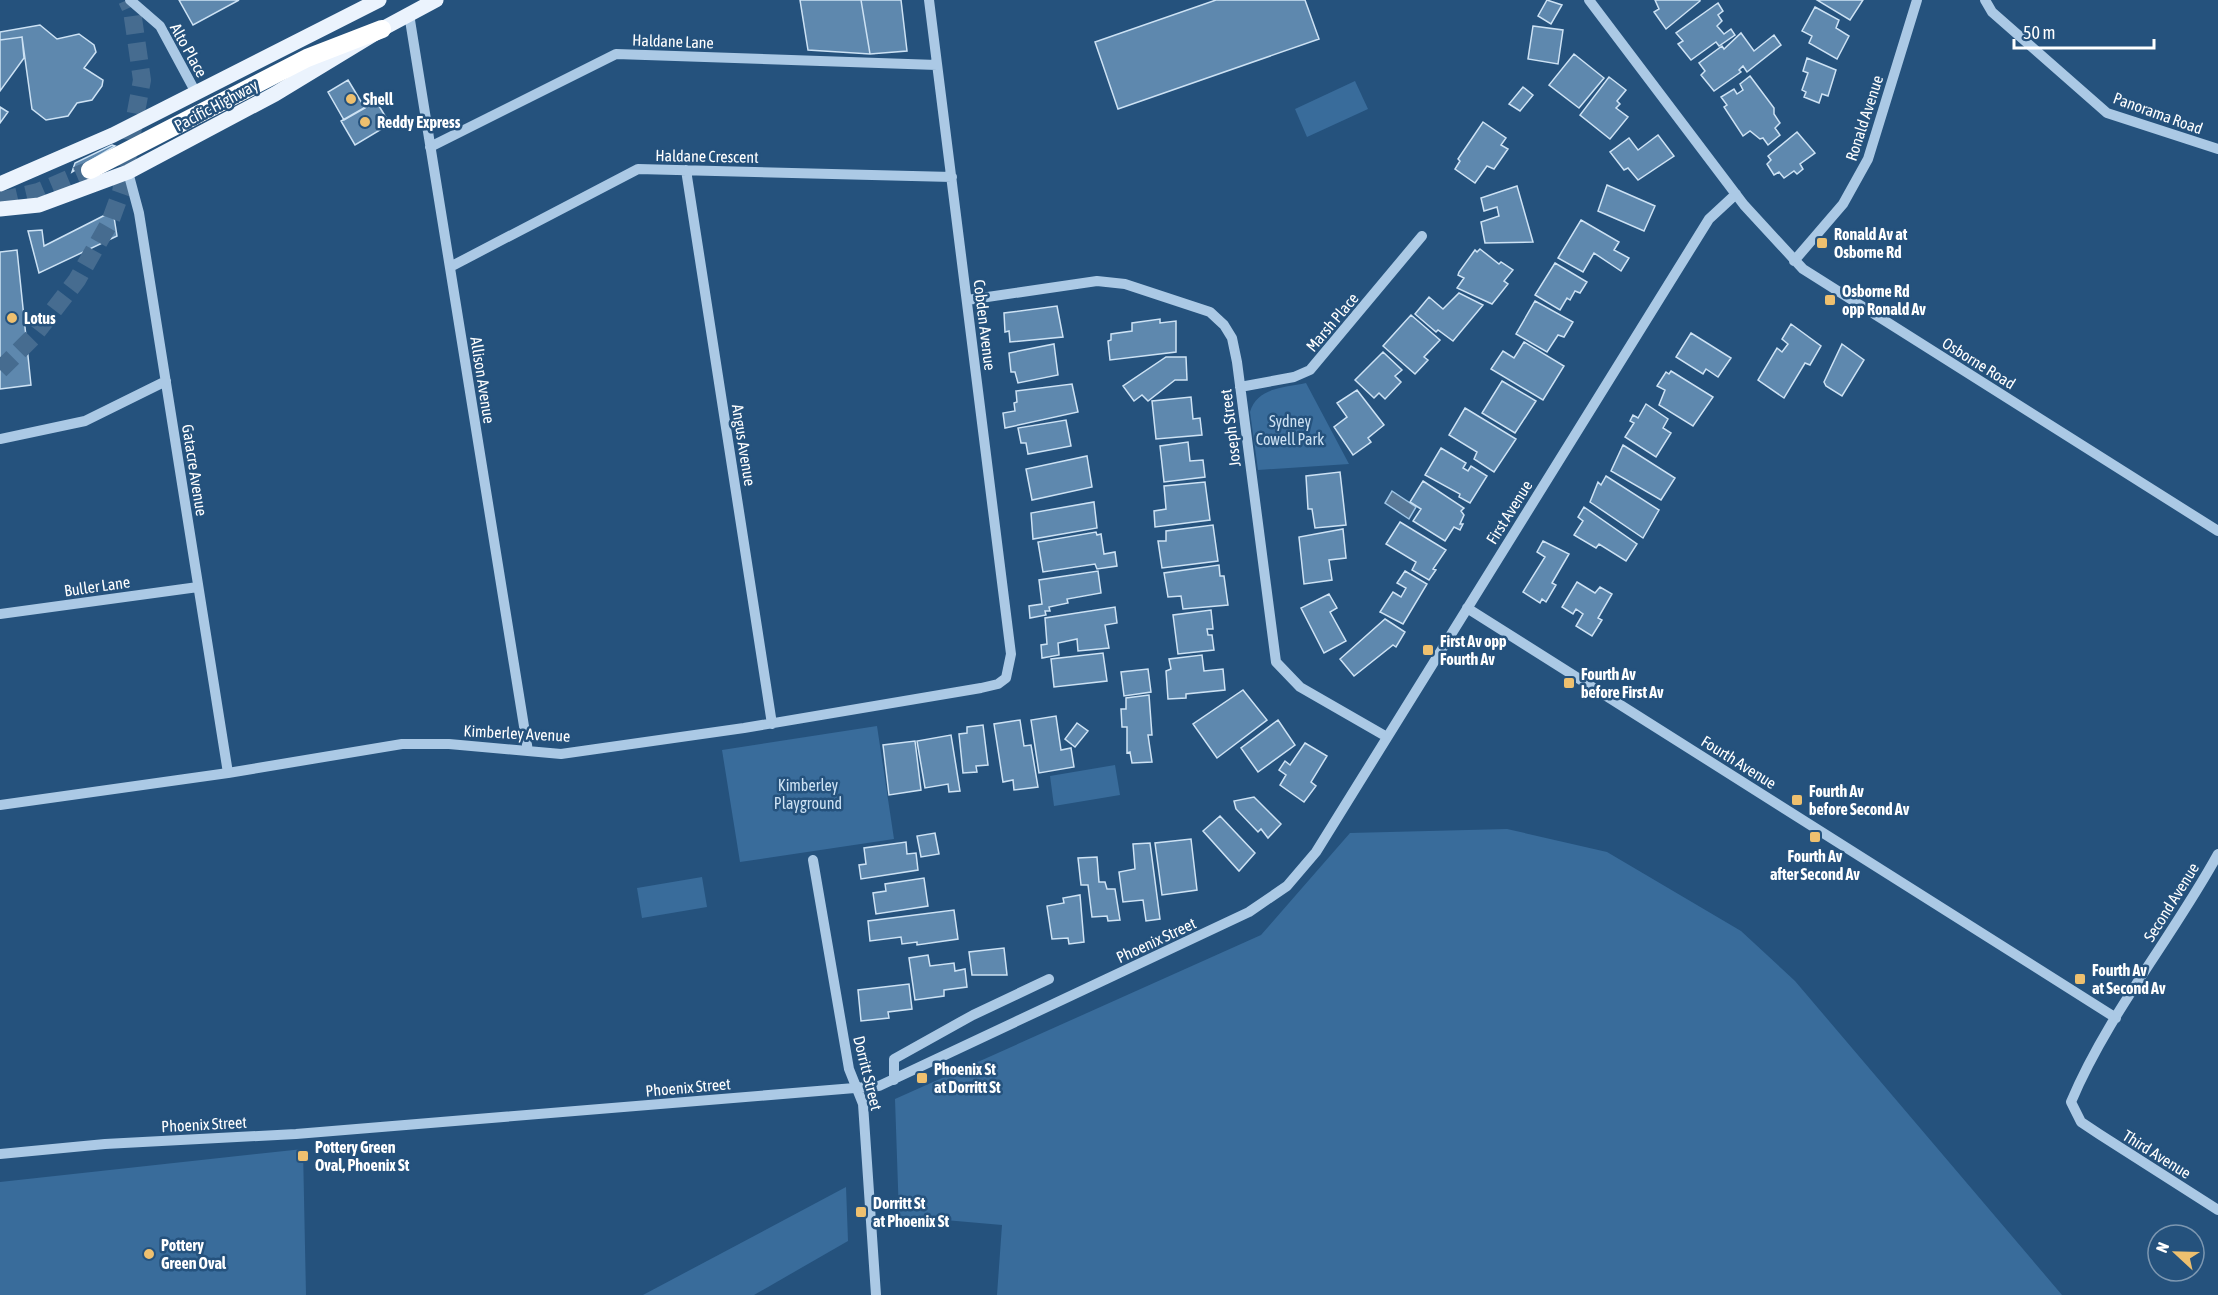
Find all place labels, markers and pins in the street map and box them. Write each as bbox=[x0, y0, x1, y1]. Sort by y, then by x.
place label: Shell bbox=[363, 90, 394, 108]
marker: Shell bbox=[344, 92, 358, 106]
place label: Reddy Express bbox=[377, 113, 461, 131]
marker: Reddy Express bbox=[358, 115, 372, 129]
place label: Ronald Av at Osborne Rd bbox=[1834, 225, 1908, 261]
marker: Ronald Av at Osborne Rd bbox=[1815, 236, 1829, 250]
place label: Osborne Rd opp Ronald Av bbox=[1842, 282, 1926, 318]
marker: Osborne Rd opp Ronald Av bbox=[1823, 293, 1837, 307]
place label: Lotus bbox=[24, 309, 56, 327]
marker: Lotus bbox=[5, 311, 19, 325]
place label: First Av opp Fourth Av bbox=[1440, 632, 1507, 668]
marker: First Av opp Fourth Av bbox=[1421, 643, 1435, 657]
place label: Fourth Av before First Av bbox=[1581, 665, 1664, 701]
marker: Fourth Av before First Av bbox=[1562, 676, 1576, 690]
place label: Fourth Av before Second Av bbox=[1809, 782, 1910, 818]
marker: Fourth Av before Second Av bbox=[1790, 793, 1804, 807]
marker: Fourth Av after Second Av bbox=[1808, 830, 1822, 844]
place label: Fourth Av after Second Av bbox=[1770, 847, 1860, 883]
place label: Fourth Av at Second Av bbox=[2092, 961, 2166, 997]
marker: Fourth Av at Second Av bbox=[2073, 972, 2087, 986]
place label: Phoenix St at Dorritt St bbox=[934, 1060, 1001, 1096]
marker: Phoenix St at Dorritt St bbox=[915, 1071, 929, 1085]
place label: Pottery Green Oval, Phoenix St bbox=[315, 1138, 410, 1174]
marker: Pottery Green Oval, Phoenix St bbox=[296, 1149, 310, 1163]
place label: Dorritt St at Phoenix St bbox=[873, 1194, 949, 1230]
marker: Dorritt St at Phoenix St bbox=[854, 1205, 868, 1219]
place label: Pottery Green Oval bbox=[161, 1236, 227, 1272]
marker: Pottery Green Oval bbox=[142, 1247, 156, 1261]

